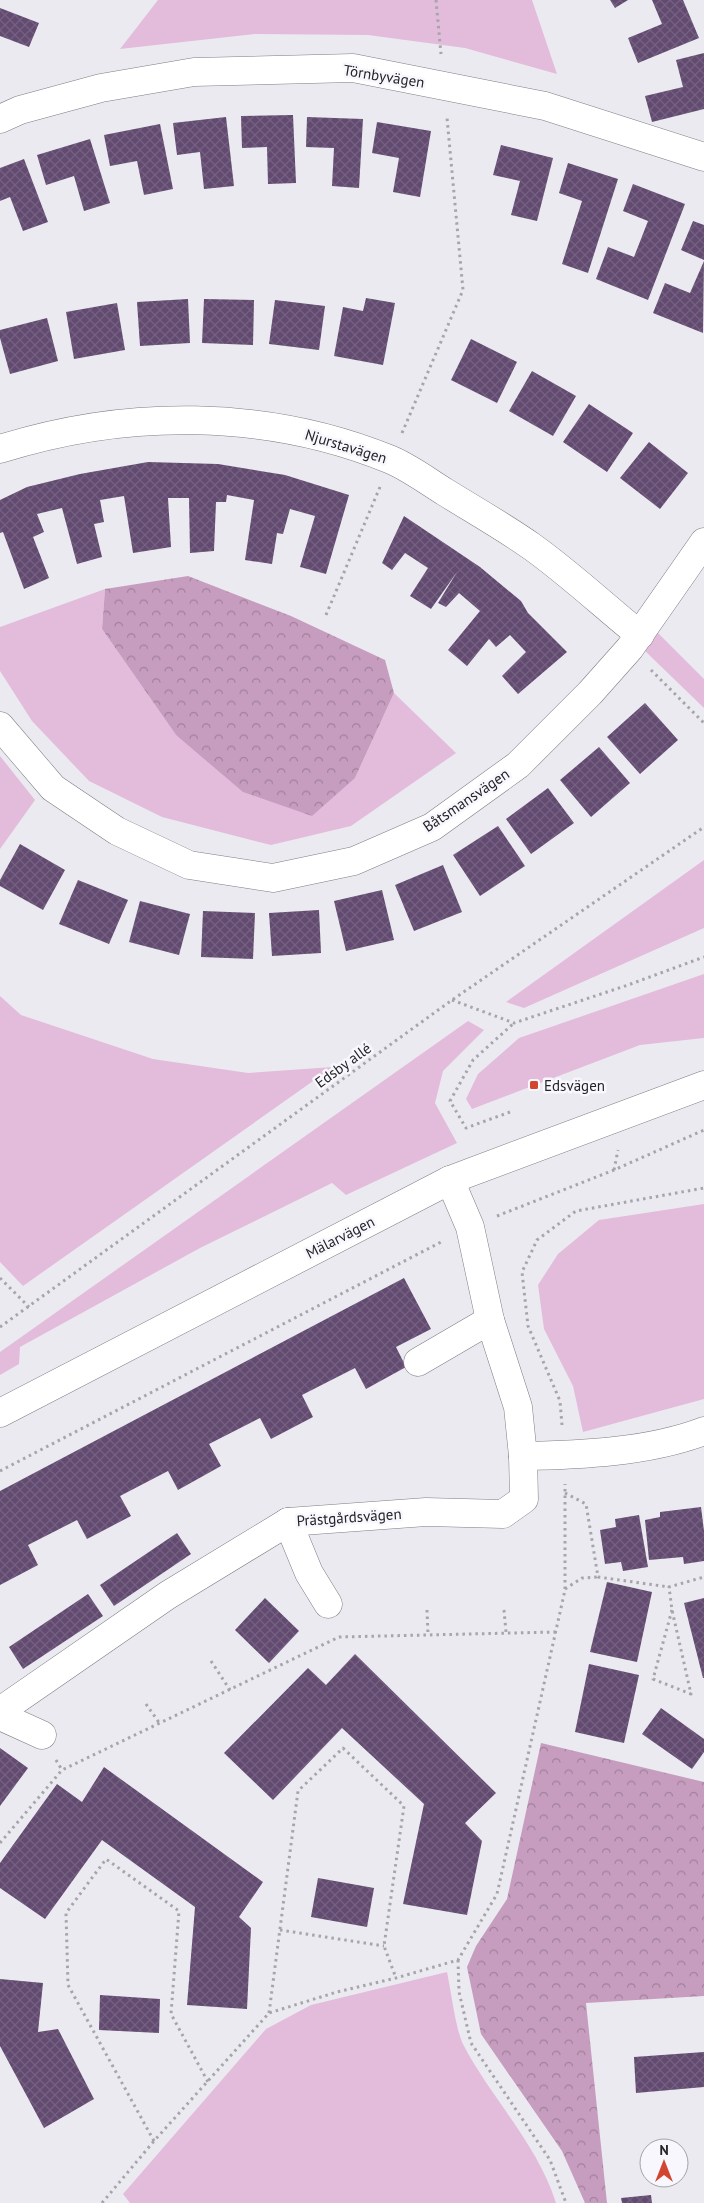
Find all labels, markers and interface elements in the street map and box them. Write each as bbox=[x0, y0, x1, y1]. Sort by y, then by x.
street label: Törnbyvägen bbox=[342, 60, 426, 92]
street label: Njurstavägen bbox=[303, 425, 389, 467]
street label: Båtsmansvägen bbox=[419, 764, 513, 836]
street label: Edsby allé bbox=[311, 1038, 375, 1092]
place label: Edsvägen bbox=[544, 1076, 605, 1095]
marker: Edsvägen bbox=[528, 1079, 540, 1091]
street label: Mälarvägen bbox=[302, 1212, 378, 1262]
street label: Prästgårdsvägen bbox=[296, 1504, 402, 1530]
north arrow bbox=[639, 2138, 689, 2188]
text: N bbox=[659, 2141, 669, 2159]

